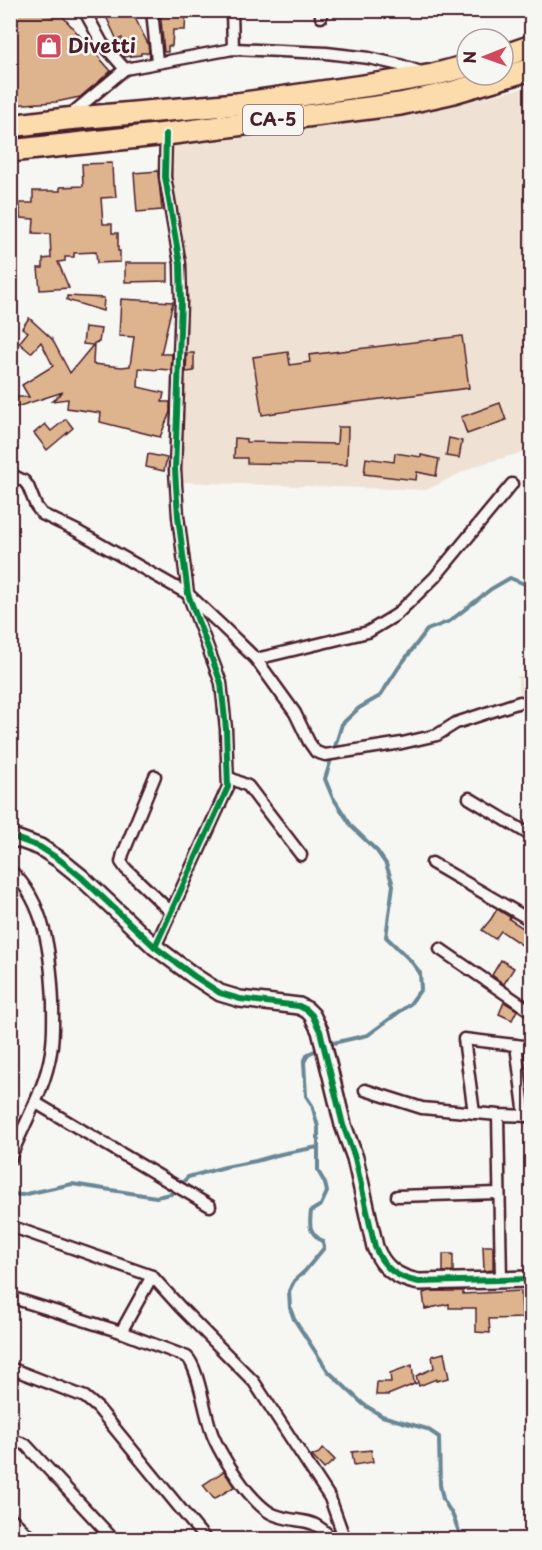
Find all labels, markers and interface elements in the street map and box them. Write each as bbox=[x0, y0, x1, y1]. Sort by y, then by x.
north arrow bbox=[455, 27, 515, 87]
place label: Divetti bbox=[68, 30, 136, 60]
shop icon: Divetti bbox=[34, 31, 64, 61]
text: N bbox=[457, 51, 481, 64]
road number: CA-5 bbox=[243, 105, 303, 135]

